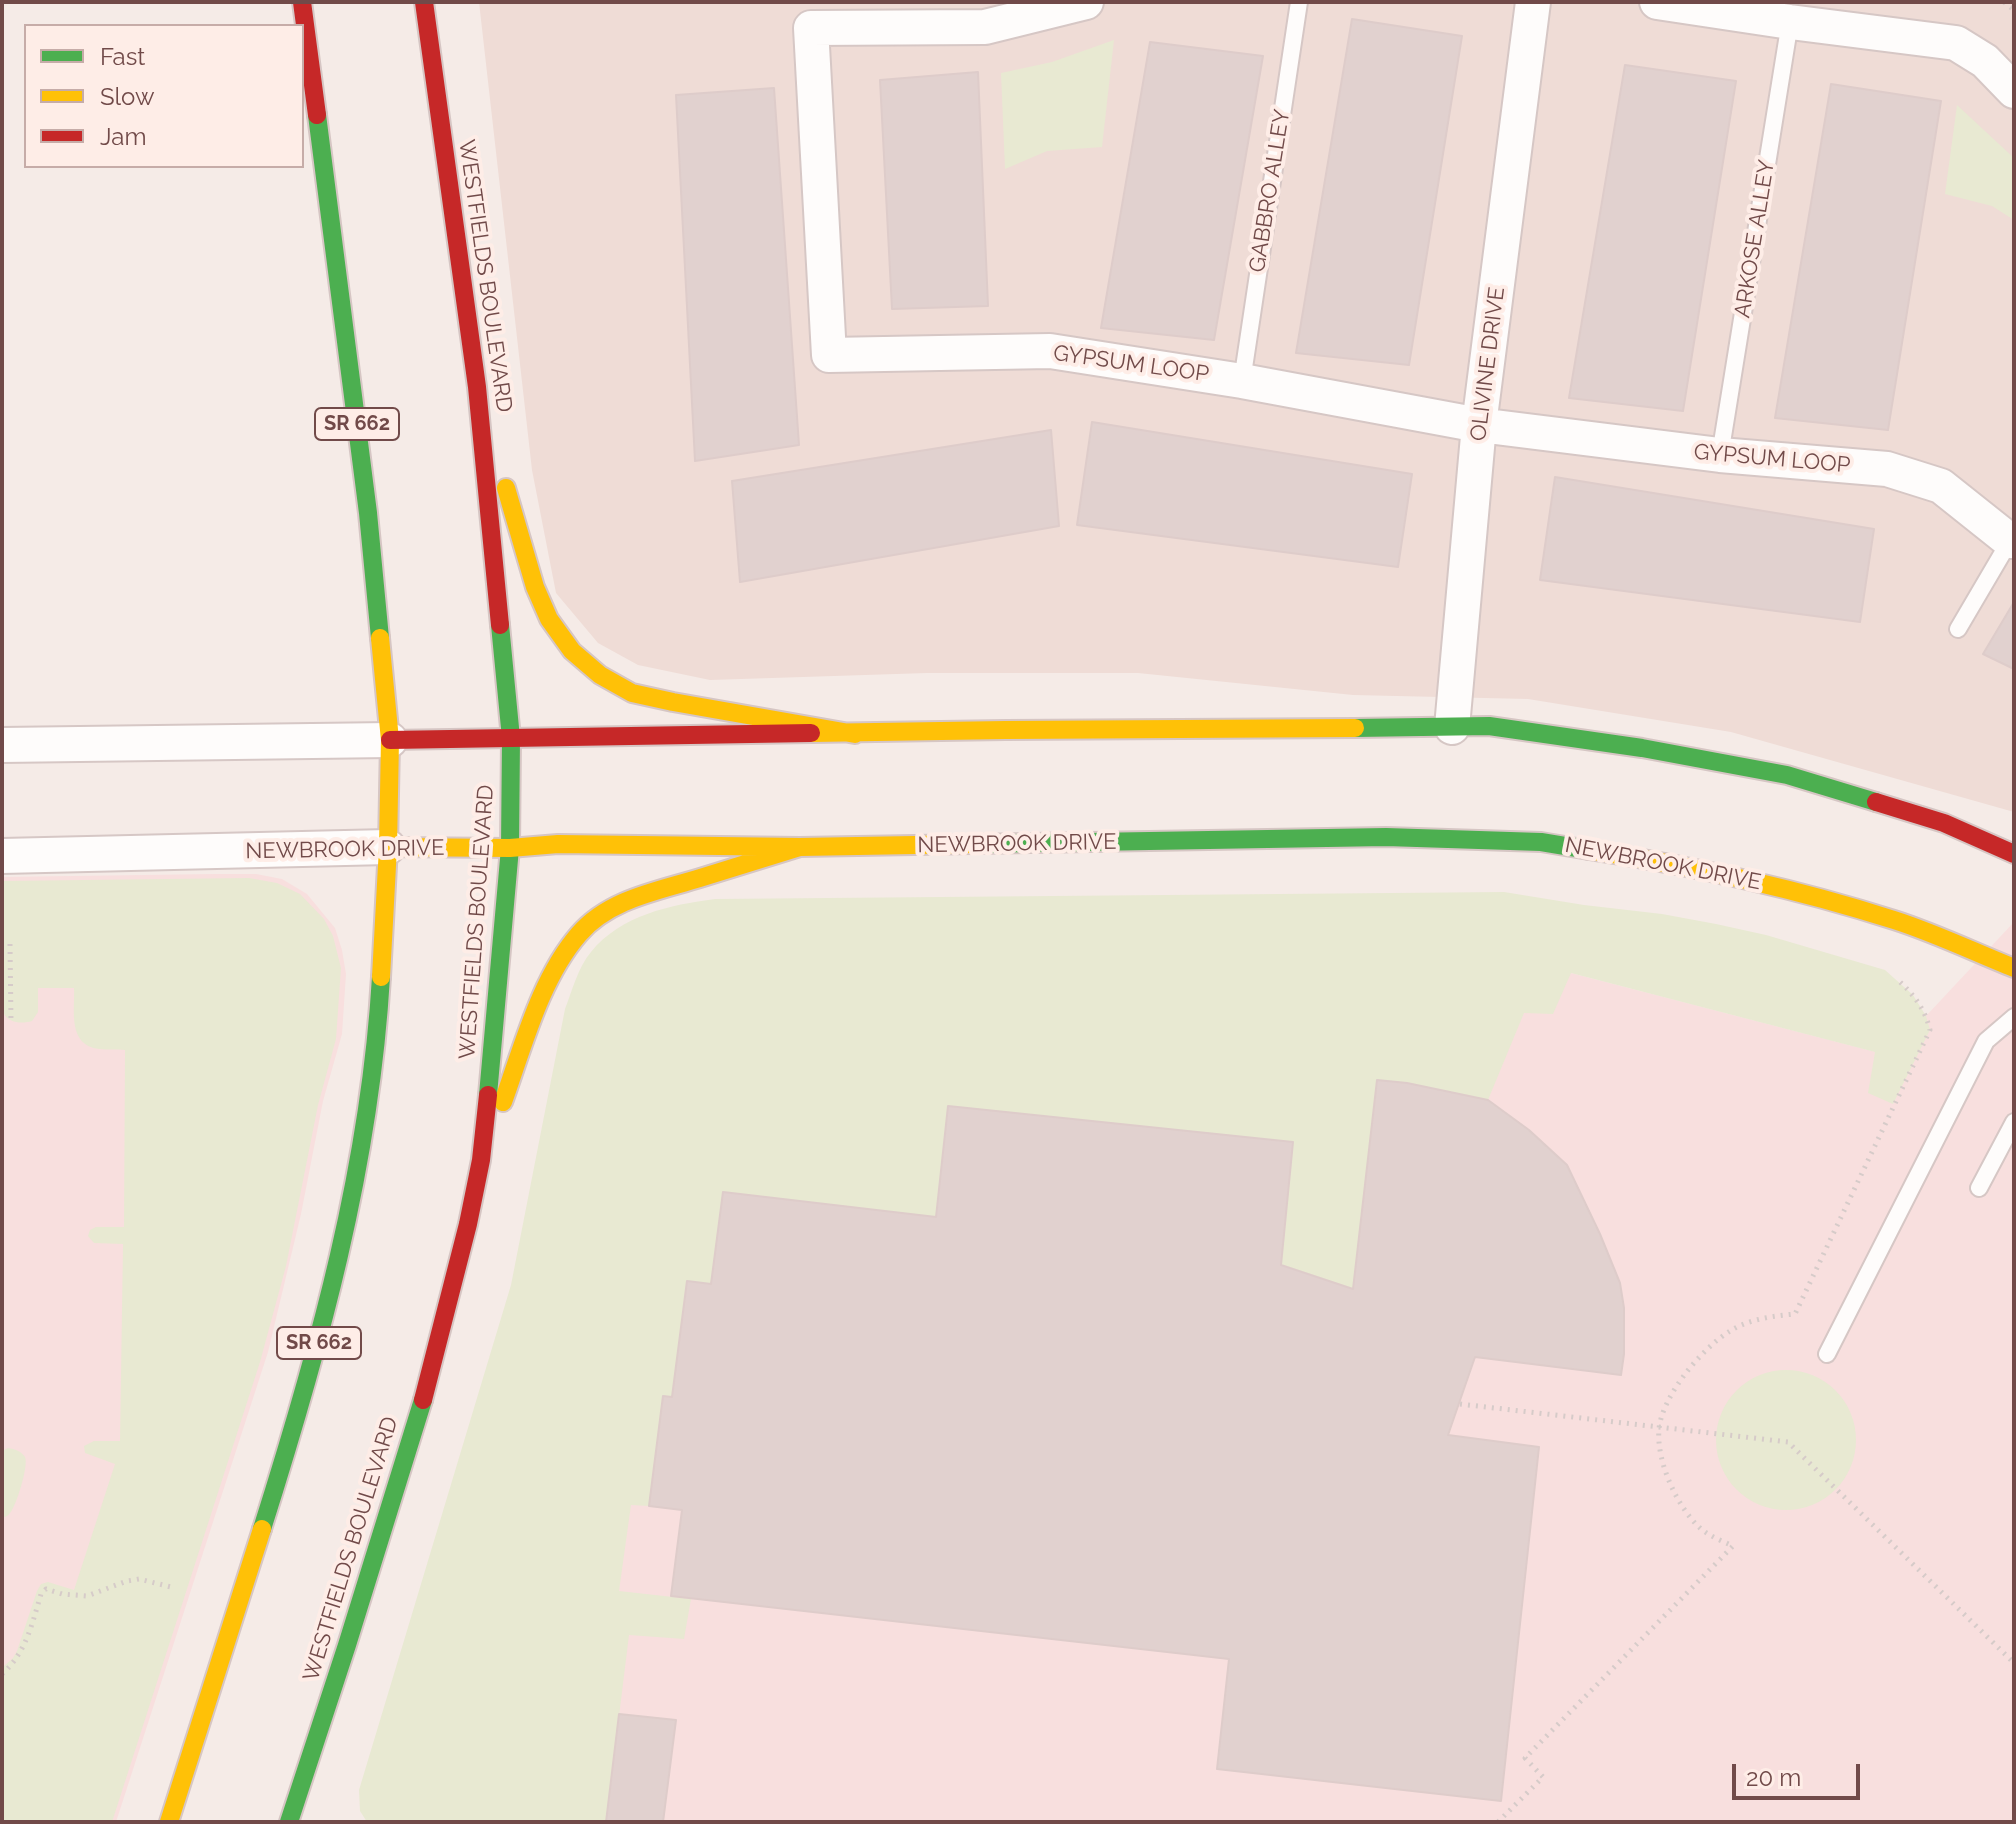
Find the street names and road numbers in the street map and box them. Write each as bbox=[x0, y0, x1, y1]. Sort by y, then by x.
street label: GABBRO ALLEY bbox=[1244, 108, 1296, 274]
street label: WESTFIELDS BOULEVARD bbox=[453, 138, 517, 414]
street label: ARKOSE ALLEY bbox=[1729, 158, 1781, 320]
street label: OLIVINE DRIVE bbox=[1465, 285, 1511, 443]
street label: GYPSUM LOOP bbox=[1052, 340, 1210, 388]
road number: SR 662 bbox=[315, 408, 399, 440]
street label: GYPSUM LOOP bbox=[1693, 439, 1851, 479]
street label: WESTFIELDS BOULEVARD bbox=[454, 784, 500, 1060]
street label: NEWBROOK DRIVE bbox=[917, 829, 1117, 859]
street label: NEWBROOK DRIVE bbox=[1563, 832, 1763, 896]
street label: NEWBROOK DRIVE bbox=[245, 835, 445, 865]
road number: SR 662 bbox=[277, 1327, 361, 1359]
street label: WESTFIELDS BOULEVARD bbox=[298, 1414, 404, 1684]

